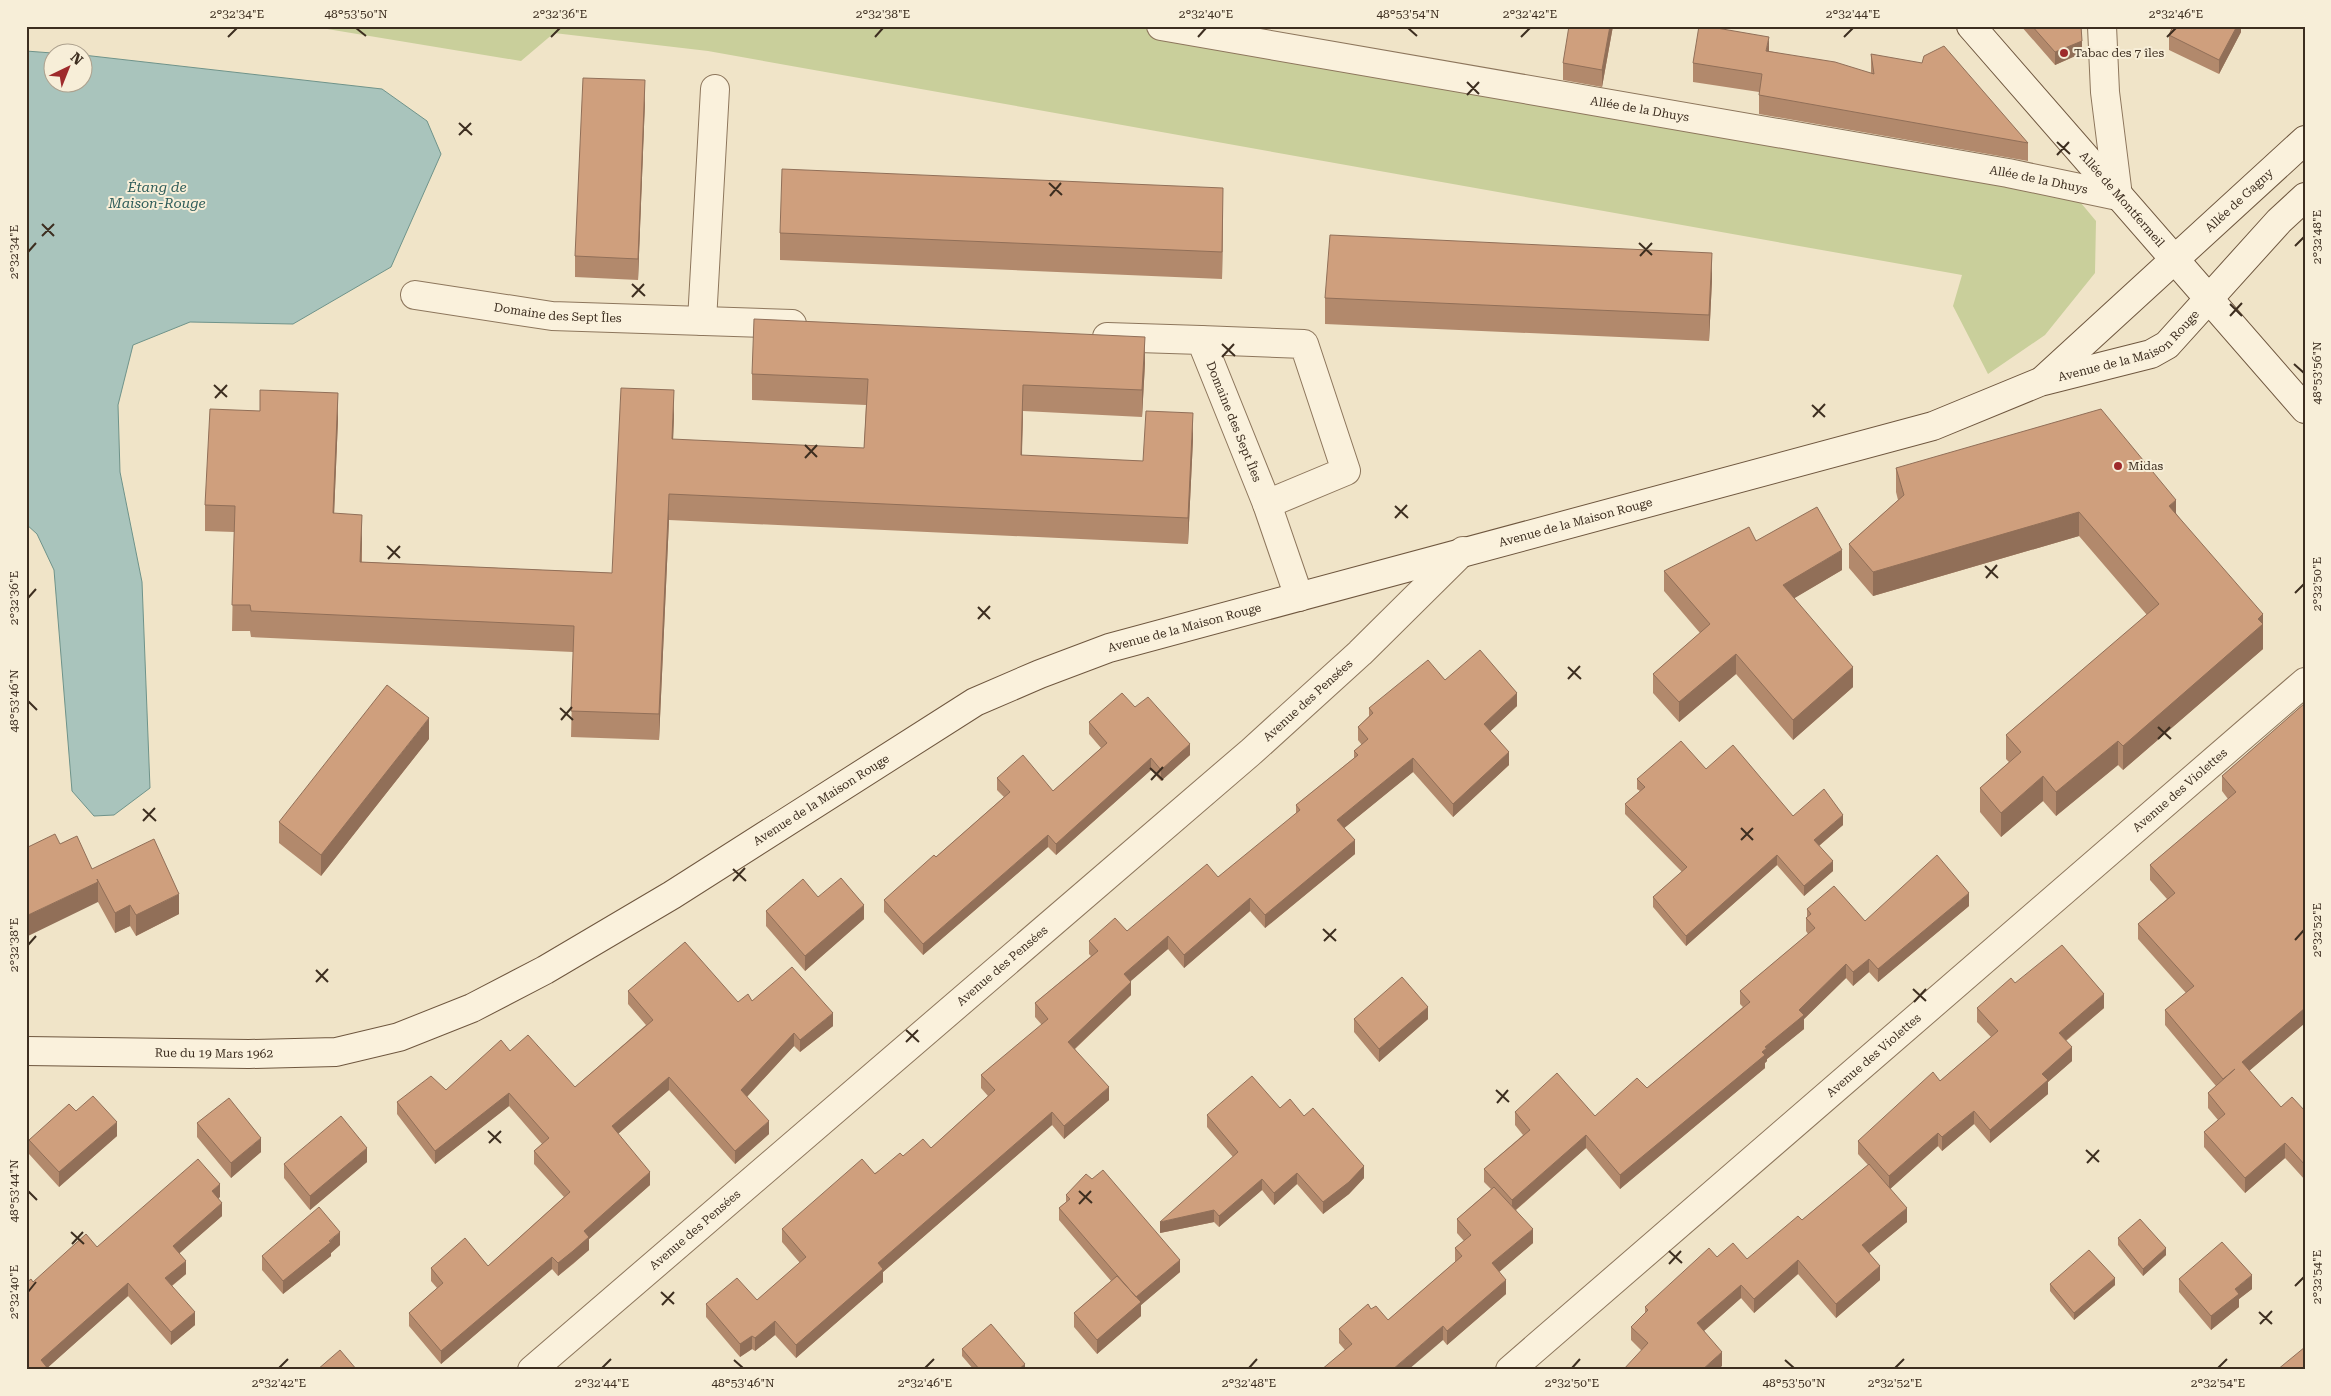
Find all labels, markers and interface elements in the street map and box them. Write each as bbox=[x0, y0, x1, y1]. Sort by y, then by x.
text: 2°32'34"E bbox=[210, 7, 264, 21]
text: 48°53'50"N bbox=[324, 7, 388, 21]
text: 2°32'36"E bbox=[533, 7, 587, 21]
text: 2°32'38"E bbox=[856, 7, 910, 21]
text: 2°32'40"E bbox=[1179, 7, 1233, 21]
text: 48°53'54"N bbox=[1376, 7, 1440, 21]
text: 2°32'42"E bbox=[1503, 7, 1557, 21]
text: 2°32'44"E bbox=[1826, 7, 1880, 21]
text: 2°32'46"E bbox=[2149, 7, 2203, 21]
north arrow bbox=[42, 42, 92, 92]
place label: Tabac des 7 îles bbox=[2074, 46, 2164, 60]
marker: Tabac des 7 îles bbox=[2058, 47, 2070, 59]
text: N bbox=[67, 49, 86, 68]
street label: Allée de la Dhuys bbox=[1589, 94, 1691, 125]
street label: Allée de Montfermeil bbox=[2077, 149, 2168, 250]
street label: Allée de la Dhuys bbox=[1988, 163, 2089, 197]
street label: Allée de Gagny bbox=[2202, 165, 2277, 235]
water label: Étang de Maison-Rouge bbox=[108, 179, 206, 211]
text: 2°32'48"E bbox=[2310, 210, 2324, 264]
text: 2°32'34"E bbox=[7, 225, 21, 279]
street label: Domaine des Sept Îles bbox=[493, 300, 622, 325]
street label: Avenue de la Maison Rouge bbox=[2057, 307, 2202, 384]
text: 48°53'56"N bbox=[2310, 341, 2324, 405]
street label: Domaine des Sept Îles bbox=[1203, 359, 1264, 484]
place label: Midas bbox=[2128, 459, 2163, 473]
marker: Midas bbox=[2112, 460, 2124, 472]
street label: Avenue de la Maison Rouge bbox=[1497, 495, 1654, 550]
text: 2°32'50"E bbox=[2310, 557, 2324, 611]
text: 2°32'36"E bbox=[7, 571, 21, 625]
street label: Avenue de la Maison Rouge bbox=[1106, 600, 1263, 655]
street label: Avenue des Pensées bbox=[1260, 656, 1356, 744]
text: 48°53'46"N bbox=[7, 669, 21, 733]
street label: Avenue des Violettes bbox=[2130, 745, 2230, 835]
street label: Avenue de la Maison Rouge bbox=[751, 751, 892, 848]
text: 2°32'52"E bbox=[2310, 903, 2324, 957]
text: 2°32'38"E bbox=[7, 918, 21, 972]
street label: Avenue des Pensées bbox=[954, 923, 1051, 1009]
street label: Avenue des Violettes bbox=[1824, 1010, 1924, 1100]
street label: Rue du 19 Mars 1962 bbox=[155, 1046, 274, 1061]
text: 48°53'44"N bbox=[7, 1159, 21, 1223]
street label: Avenue des Pensées bbox=[647, 1187, 744, 1273]
text: 2°32'54"E bbox=[2310, 1250, 2324, 1304]
text: 2°32'40"E bbox=[7, 1265, 21, 1319]
text: 2°32'42"E bbox=[252, 1376, 306, 1390]
text: 2°32'44"E bbox=[575, 1376, 629, 1390]
text: 48°53'46"N bbox=[711, 1376, 775, 1390]
text: 2°32'46"E bbox=[898, 1376, 952, 1390]
text: 2°32'48"E bbox=[1222, 1376, 1276, 1390]
text: 2°32'50"E bbox=[1545, 1376, 1599, 1390]
text: 48°53'50"N bbox=[1762, 1376, 1826, 1390]
text: 2°32'52"E bbox=[1868, 1376, 1922, 1390]
text: 2°32'54"E bbox=[2191, 1376, 2245, 1390]

